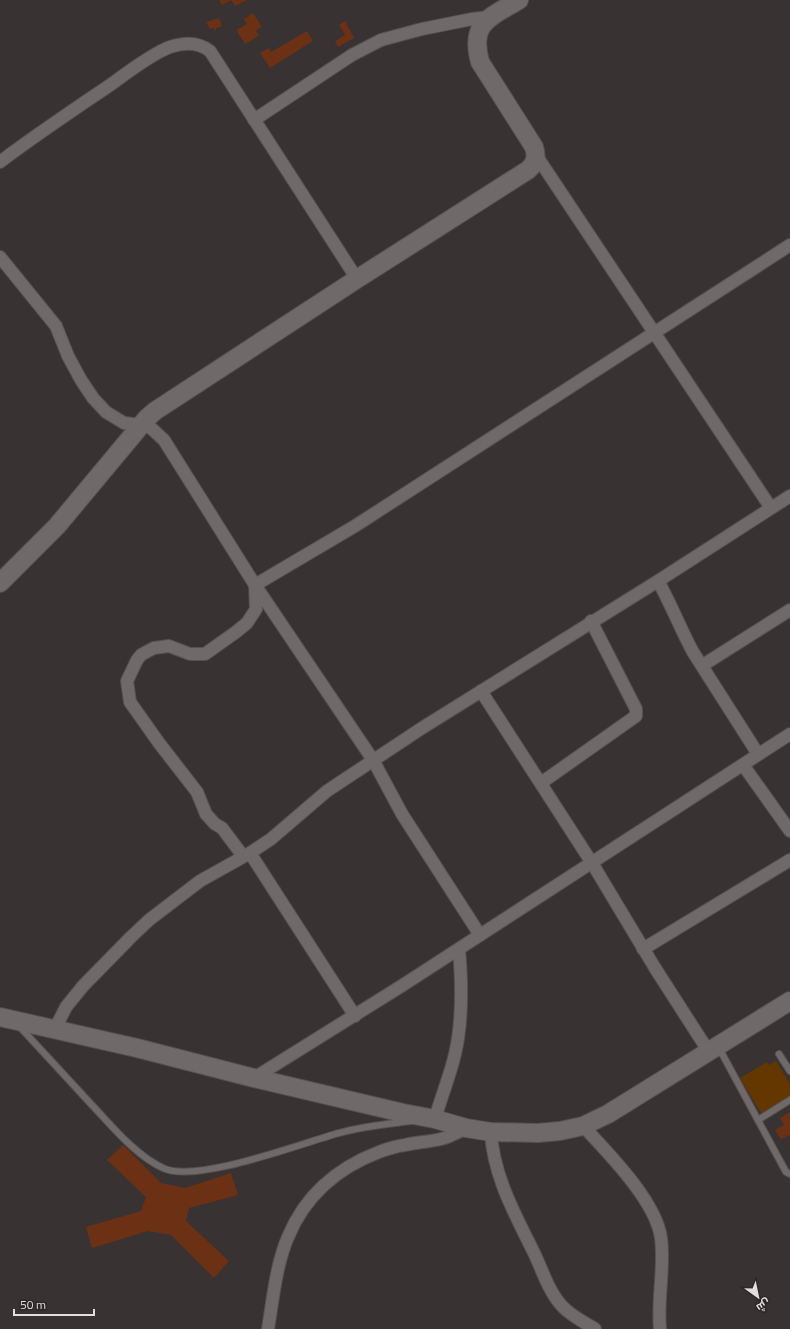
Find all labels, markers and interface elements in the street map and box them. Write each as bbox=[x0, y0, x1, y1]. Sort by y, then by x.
north arrow bbox=[738, 1277, 778, 1317]
scale bar bbox=[14, 1291, 94, 1317]
text: 50 m bbox=[20, 1295, 46, 1314]
text: ش bbox=[753, 1295, 774, 1316]

